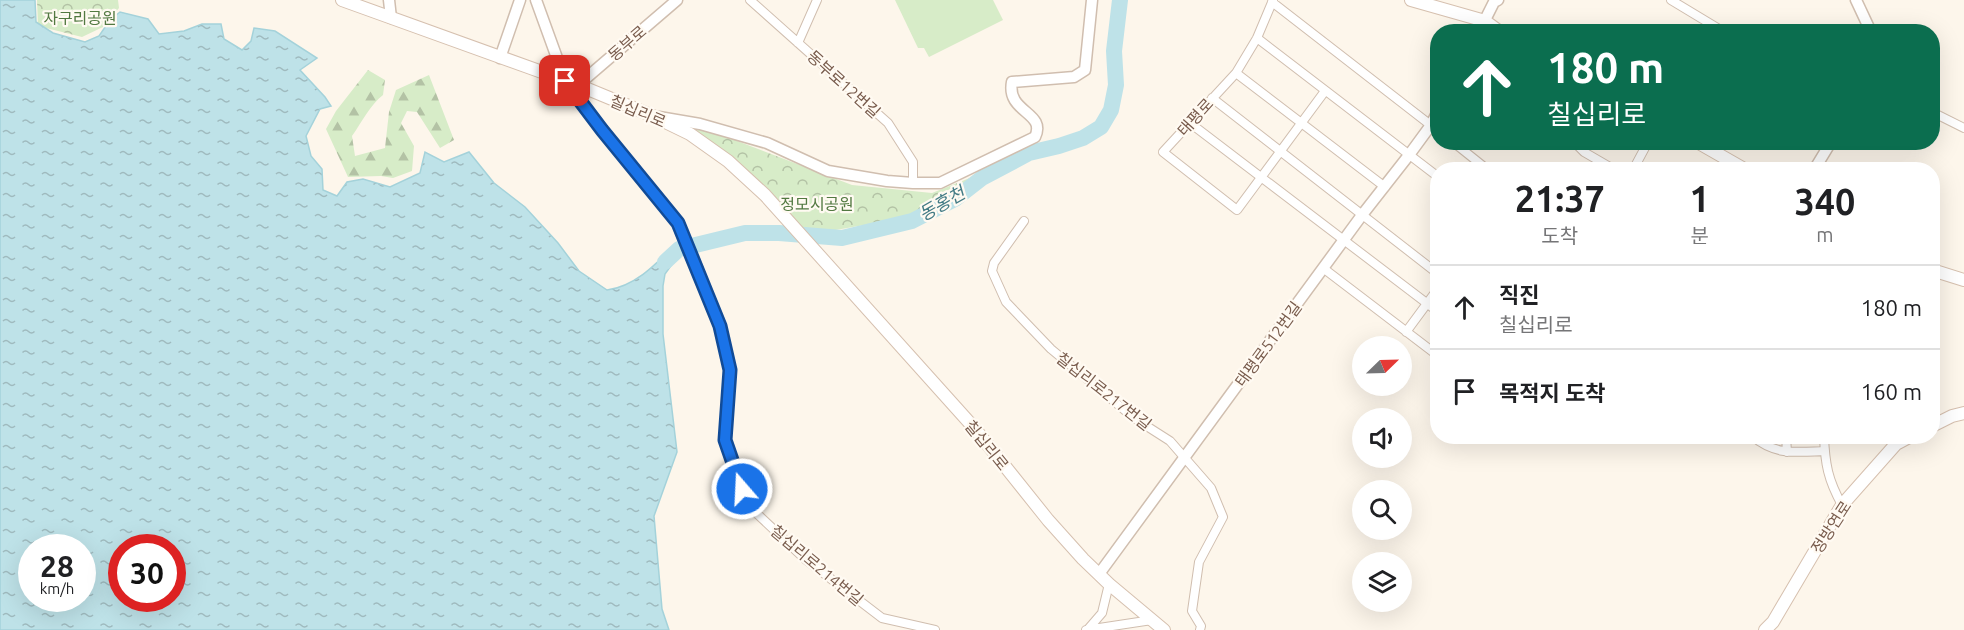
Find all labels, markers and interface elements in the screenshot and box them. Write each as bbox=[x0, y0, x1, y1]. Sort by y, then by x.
park label: 자구리공원 bbox=[43, 9, 117, 27]
street label: 동부로 bbox=[604, 22, 650, 64]
text: 180 m bbox=[1547, 44, 1664, 91]
street label: 동부로12번길 bbox=[804, 47, 884, 121]
icon: ahead bbox=[1448, 48, 1526, 126]
pin bbox=[539, 55, 590, 106]
icon: arrive bbox=[548, 64, 581, 97]
street label: 칠십리로 bbox=[607, 91, 669, 131]
street label: 태평로 bbox=[1174, 94, 1217, 139]
text: 칠십리로 bbox=[1547, 99, 1646, 129]
text: 21:37 bbox=[1515, 178, 1605, 219]
text: 1 bbox=[1689, 178, 1710, 219]
water label: 동홍천 bbox=[915, 181, 970, 224]
text: 340 bbox=[1794, 181, 1855, 222]
park label: 정모시공원 bbox=[780, 195, 854, 213]
text: m bbox=[1816, 223, 1834, 246]
text: 도착 bbox=[1541, 224, 1578, 247]
text: 분 bbox=[1690, 224, 1709, 247]
text: 직진 bbox=[1499, 282, 1539, 307]
icon: ahead bbox=[1448, 291, 1481, 324]
text: 180 m bbox=[1861, 295, 1922, 320]
street label: 태평로512번길 bbox=[1231, 298, 1305, 390]
text: 칠십리로 bbox=[1499, 313, 1573, 336]
north arrow bbox=[1352, 336, 1412, 396]
map controls bbox=[1352, 336, 1412, 612]
street label: 칠십리로217번길 bbox=[1053, 348, 1155, 434]
icon: arrive bbox=[1448, 375, 1481, 408]
text: 160 m bbox=[1861, 379, 1922, 404]
text: 목적지 도착 bbox=[1499, 380, 1605, 405]
button: sound bbox=[1352, 408, 1412, 468]
street label: 칠십리로 bbox=[961, 416, 1013, 474]
position arrow bbox=[710, 457, 774, 521]
button: search bbox=[1352, 480, 1412, 540]
street label: 정방연로 bbox=[1807, 497, 1855, 557]
street label: 칠십리로214번길 bbox=[767, 521, 867, 609]
speed limit sign: 30 bbox=[108, 534, 186, 612]
text: 28 bbox=[40, 549, 74, 583]
button: layers bbox=[1352, 552, 1412, 612]
text: km/h bbox=[40, 580, 74, 597]

